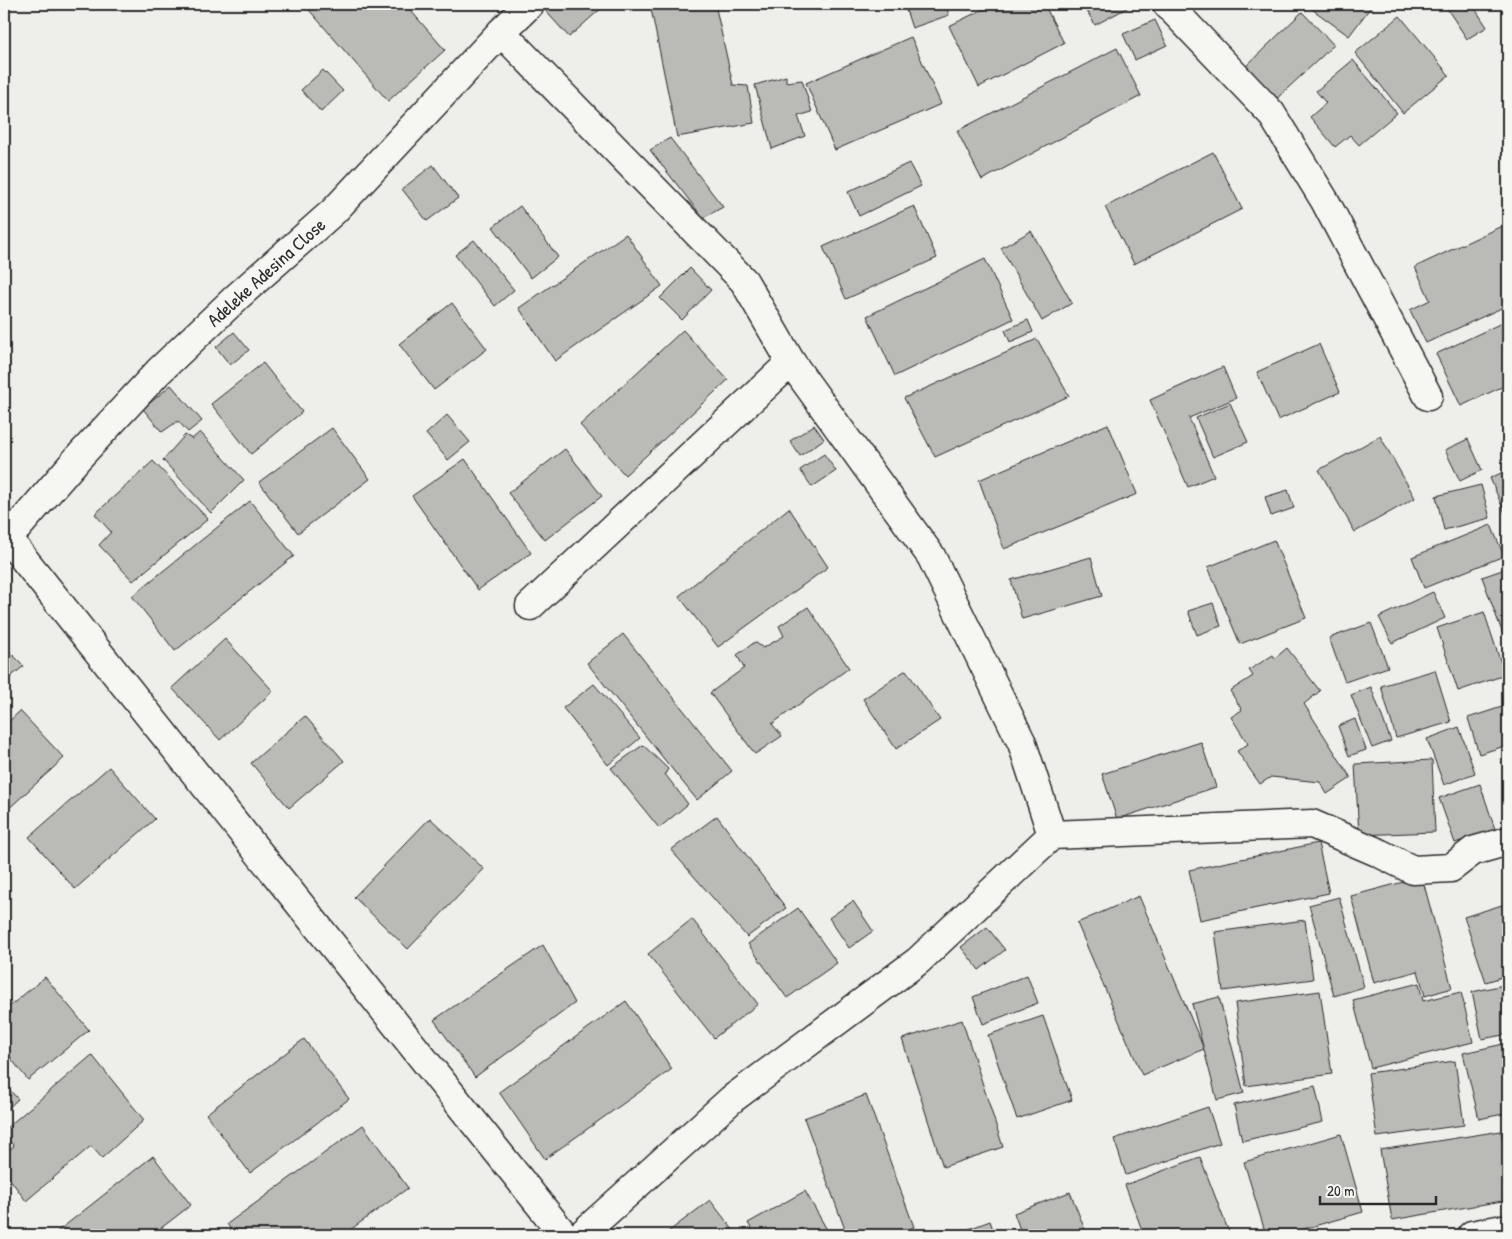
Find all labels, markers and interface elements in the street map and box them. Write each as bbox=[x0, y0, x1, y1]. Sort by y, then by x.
street label: Adeleke Adesina Close bbox=[201, 212, 331, 332]
scale bar bbox=[1320, 1174, 1436, 1206]
text: 20 m bbox=[1327, 1180, 1354, 1201]

